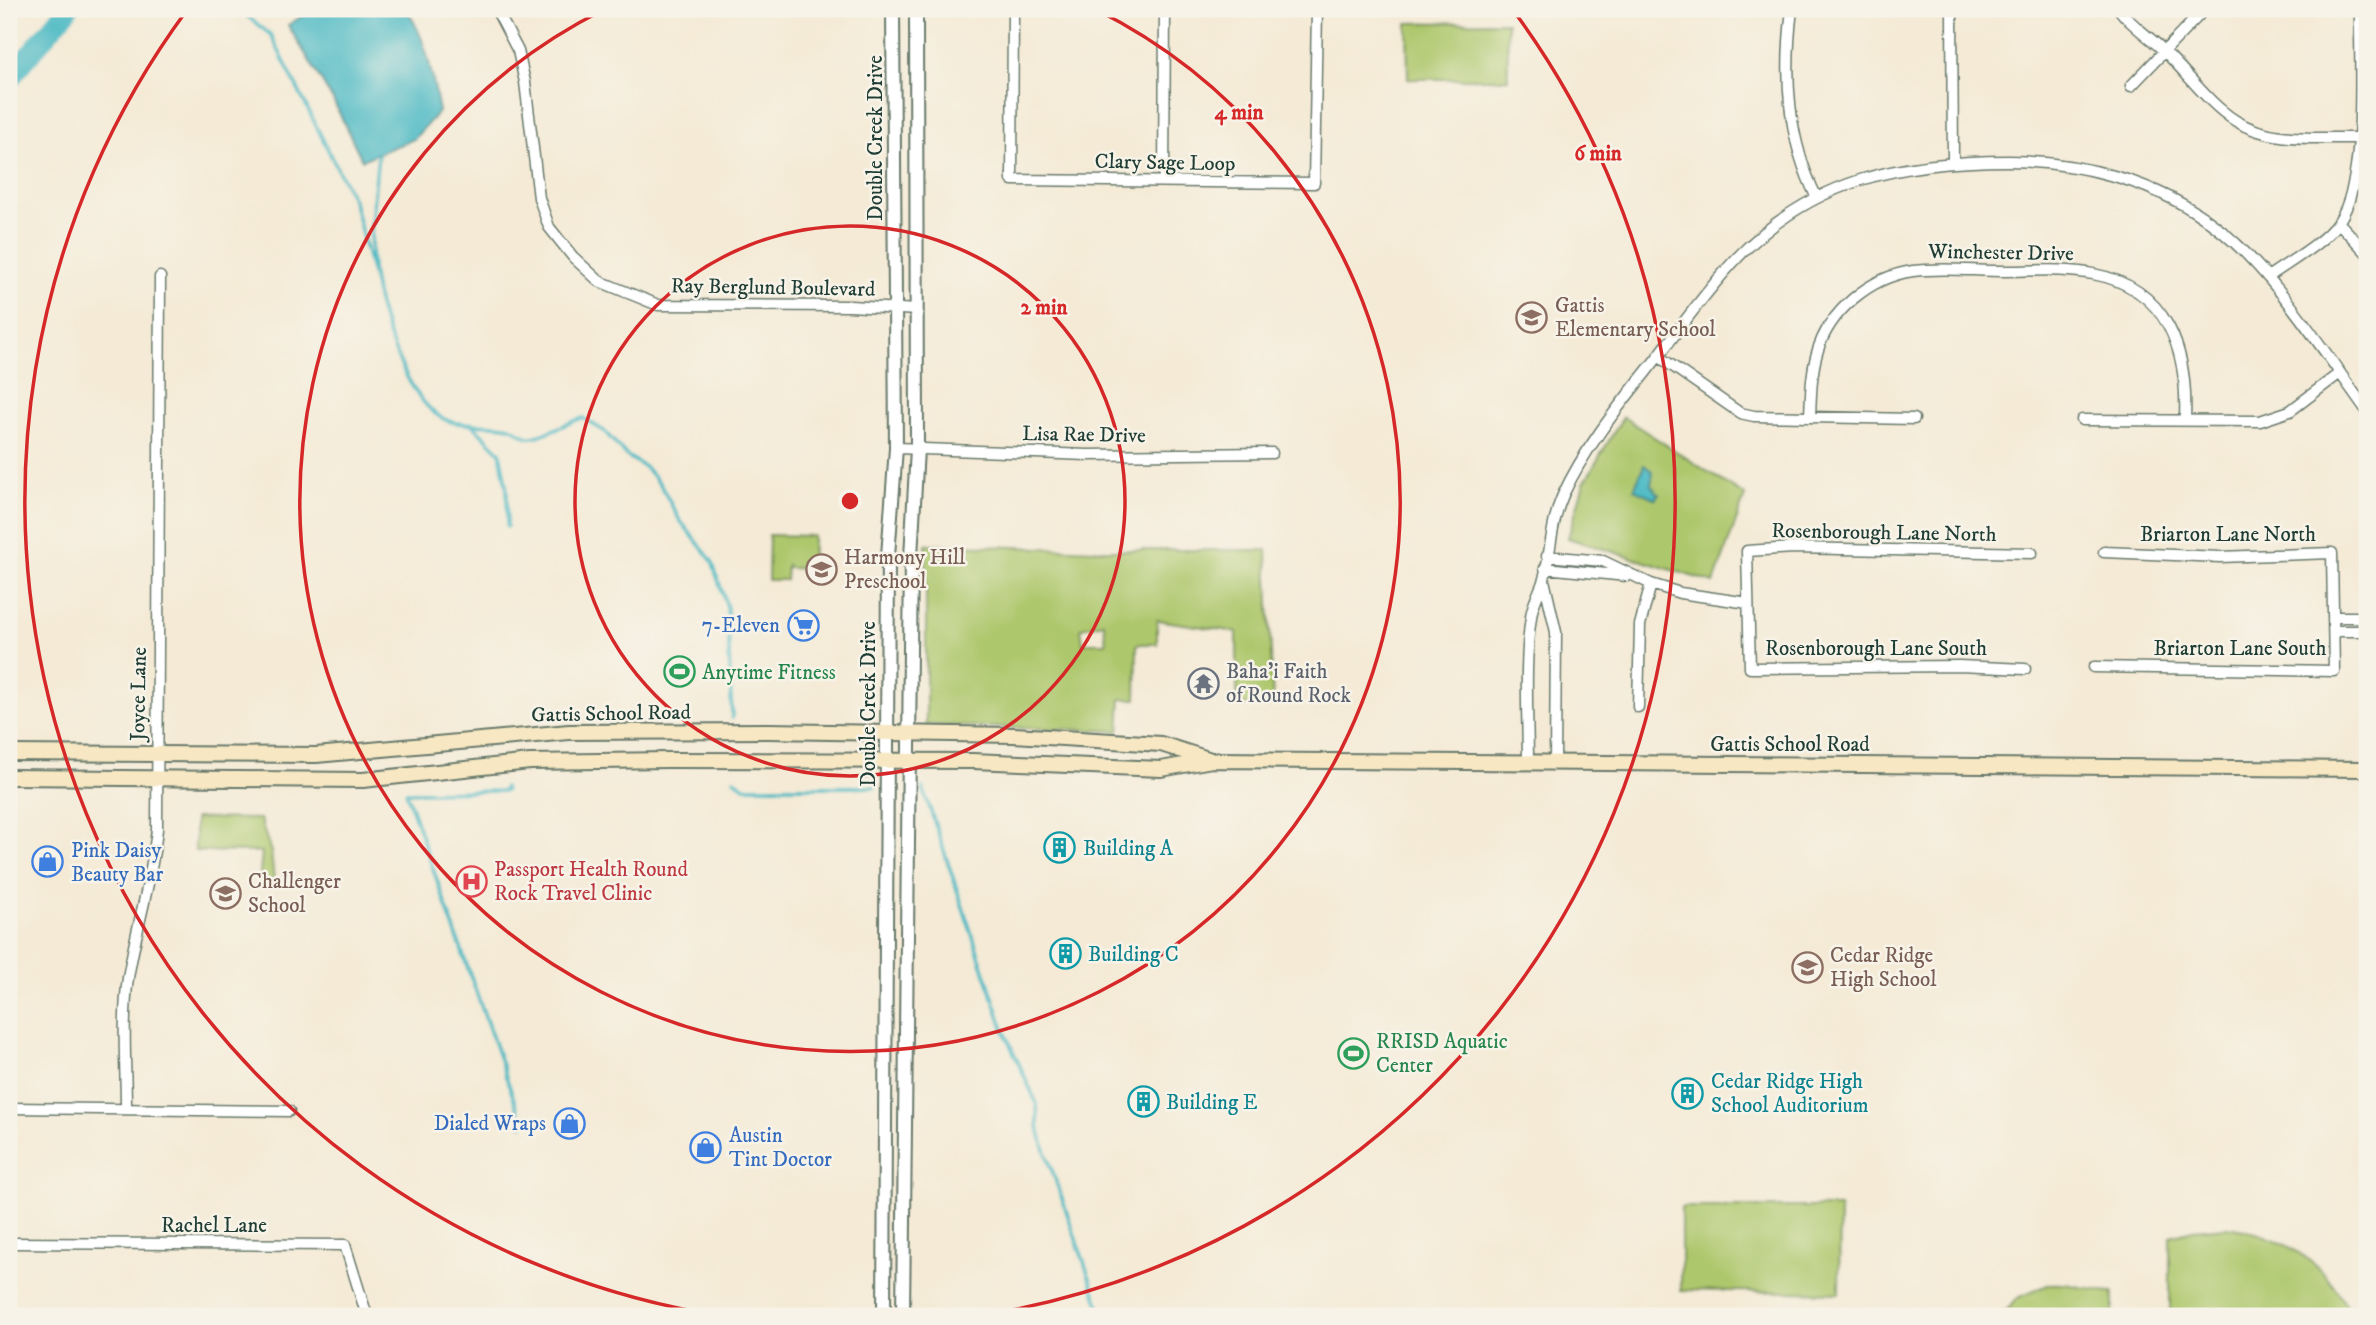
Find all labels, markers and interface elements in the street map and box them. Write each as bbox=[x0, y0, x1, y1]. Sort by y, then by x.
street label: Double Creek Drive bbox=[863, 55, 889, 221]
text: 4 min bbox=[1215, 100, 1264, 126]
text: 6 min bbox=[1574, 141, 1623, 167]
street label: Clary Sage Loop bbox=[1094, 149, 1236, 177]
street label: Winchester Drive bbox=[1927, 239, 2074, 267]
street label: Ray Berglund Boulevard bbox=[671, 273, 876, 303]
place label: Gattis Elementary School bbox=[1555, 293, 1716, 343]
text: 2 min bbox=[1021, 295, 1069, 321]
school or university icon: Gattis Elementary School bbox=[1515, 300, 1549, 334]
street label: Lisa Rae Drive bbox=[1022, 421, 1146, 449]
centre of rings bbox=[838, 489, 862, 513]
street label: Rosenborough Lane North bbox=[1771, 518, 1997, 548]
street label: Briarton Lane North bbox=[2140, 522, 2316, 548]
place label: Harmony Hill Preschool bbox=[844, 545, 966, 595]
school or university icon: Harmony Hill Preschool bbox=[804, 552, 838, 586]
supermarket icon: 7-Eleven bbox=[786, 608, 820, 642]
place label: 7-Eleven bbox=[702, 613, 780, 639]
street label: Double Creek Drive bbox=[856, 621, 882, 787]
street label: Rosenborough Lane South bbox=[1765, 636, 1987, 662]
street label: Briarton Lane South bbox=[2154, 636, 2326, 662]
street label: Joyce Lane bbox=[125, 647, 153, 743]
sports icon: Anytime Fitness bbox=[662, 655, 696, 689]
place label: Baha'i Faith of Round Rock bbox=[1226, 659, 1352, 709]
place label: Anytime Fitness bbox=[702, 660, 836, 686]
temple icon: Baha'i Faith of Round Rock bbox=[1186, 666, 1220, 700]
street label: Gattis School Road bbox=[531, 700, 692, 728]
street label: Gattis School Road bbox=[1710, 732, 1870, 758]
building icon: Building A bbox=[1043, 831, 1077, 865]
place label: Building A bbox=[1083, 836, 1174, 862]
place label: Pink Daisy Beauty Bar bbox=[71, 838, 163, 888]
shop icon: Pink Daisy Beauty Bar bbox=[31, 845, 65, 879]
place label: Passport Health Round Rock Travel Clinic bbox=[494, 857, 688, 907]
hospital icon: Passport Health Round Rock Travel Clinic bbox=[454, 864, 488, 898]
place label: Challenger School bbox=[248, 869, 341, 919]
school or university icon: Challenger School bbox=[208, 876, 242, 910]
building icon: Building C bbox=[1048, 937, 1082, 971]
place label: Building C bbox=[1088, 942, 1179, 968]
place label: Cedar Ridge High School bbox=[1830, 943, 1937, 993]
school or university icon: Cedar Ridge High School bbox=[1790, 950, 1824, 984]
place label: RRISD Aquatic Center bbox=[1376, 1029, 1508, 1079]
sports icon: RRISD Aquatic Center bbox=[1336, 1036, 1370, 1070]
place label: Cedar Ridge High School Auditorium bbox=[1711, 1069, 1869, 1119]
building icon: Cedar Ridge High School Auditorium bbox=[1671, 1076, 1705, 1110]
building icon: Building E bbox=[1126, 1085, 1160, 1119]
place label: Building E bbox=[1166, 1090, 1258, 1116]
shop icon: Dialed Wraps bbox=[552, 1106, 586, 1140]
place label: Dialed Wraps bbox=[434, 1111, 546, 1137]
place label: Austin Tint Doctor bbox=[729, 1123, 832, 1173]
shop icon: Austin Tint Doctor bbox=[689, 1130, 723, 1164]
street label: Rachel Lane bbox=[161, 1213, 267, 1239]

